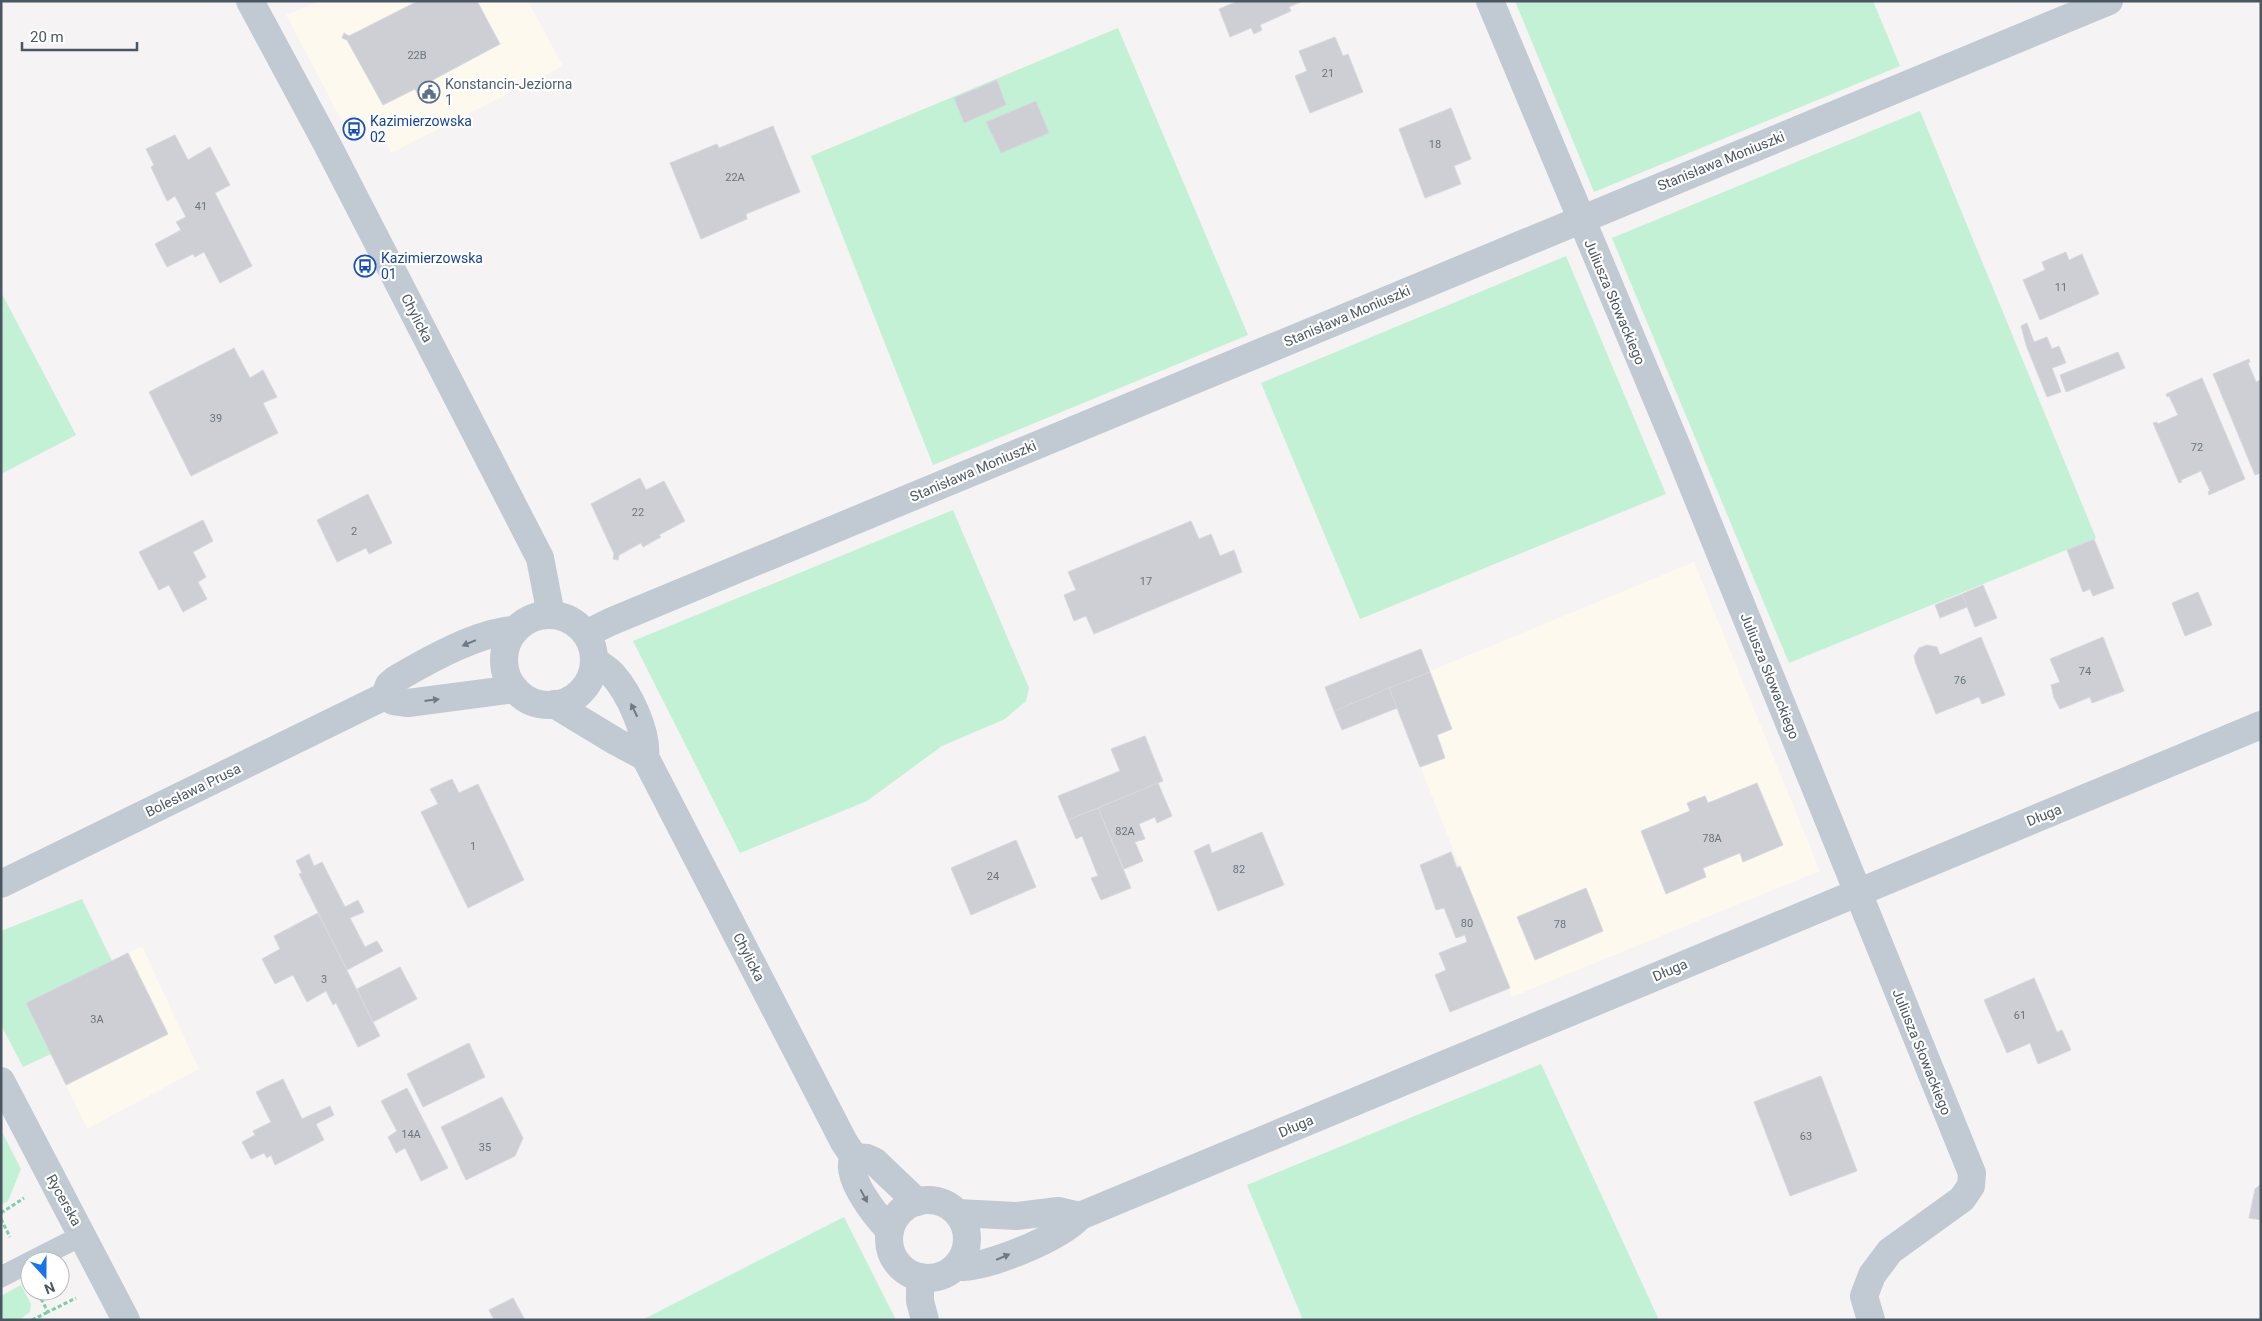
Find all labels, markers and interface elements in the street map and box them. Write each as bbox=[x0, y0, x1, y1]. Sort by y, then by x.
scale bar bbox=[22, 20, 138, 52]
text: 20 m bbox=[30, 28, 64, 46]
house number: 22B bbox=[407, 49, 427, 62]
house number: 21 bbox=[1322, 67, 1334, 80]
place label: Konstancin-Jeziorna 1 bbox=[445, 76, 572, 108]
public building icon: Konstancin-Jeziorna 1 bbox=[417, 80, 441, 104]
place label: Kazimierzowska 02 bbox=[370, 113, 472, 145]
bus stop icon: Kazimierzowska 02 bbox=[342, 117, 366, 141]
street label: Stanisława Moniuszki bbox=[1655, 128, 1787, 194]
house number: 18 bbox=[1429, 138, 1441, 151]
house number: 22A bbox=[725, 171, 746, 184]
house number: 41 bbox=[195, 200, 207, 213]
street label: Juliusza Słowackiego bbox=[1581, 237, 1649, 367]
place label: Kazimierzowska 01 bbox=[381, 250, 483, 282]
bus stop icon: Kazimierzowska 01 bbox=[353, 254, 377, 278]
house number: 11 bbox=[2055, 281, 2067, 294]
street label: Stanisława Moniuszki bbox=[1281, 282, 1413, 350]
street label: Chylicka bbox=[398, 291, 436, 345]
house number: 39 bbox=[210, 412, 222, 425]
street label: Stanisława Moniuszki bbox=[907, 437, 1039, 505]
house number: 72 bbox=[2191, 441, 2203, 454]
house number: 22 bbox=[632, 506, 644, 519]
house number: 2 bbox=[351, 525, 357, 538]
house number: 17 bbox=[1140, 575, 1152, 588]
street label: Juliusza Słowackiego bbox=[1737, 611, 1803, 741]
one-way arrow bbox=[462, 639, 476, 647]
house number: 74 bbox=[2079, 665, 2091, 678]
house number: 76 bbox=[1954, 674, 1966, 687]
one-way arrow bbox=[424, 696, 440, 704]
one-way arrow bbox=[629, 703, 637, 717]
street label: Bolesława Prusa bbox=[143, 760, 243, 820]
street label: Długa bbox=[2024, 801, 2064, 829]
house number: 82A bbox=[1115, 825, 1136, 838]
house number: 78A bbox=[1702, 832, 1723, 845]
house number: 1 bbox=[470, 840, 476, 853]
house number: 82 bbox=[1233, 863, 1245, 876]
house number: 24 bbox=[987, 870, 999, 883]
house number: 80 bbox=[1461, 917, 1473, 930]
house number: 78 bbox=[1554, 918, 1566, 931]
street label: Chylicka bbox=[730, 930, 768, 984]
street label: Długa bbox=[1650, 956, 1690, 984]
house number: 3 bbox=[321, 973, 327, 986]
street label: Juliusza Słowackiego bbox=[1889, 987, 1955, 1117]
house number: 61 bbox=[2014, 1009, 2026, 1022]
house number: 3A bbox=[90, 1013, 105, 1026]
street label: Długa bbox=[1276, 1112, 1316, 1140]
house number: 14A bbox=[401, 1128, 422, 1141]
house number: 63 bbox=[1800, 1130, 1812, 1143]
house number: 35 bbox=[479, 1141, 491, 1154]
street label: Rycerska bbox=[43, 1171, 85, 1229]
one-way arrow bbox=[860, 1189, 868, 1204]
north arrow bbox=[20, 1251, 70, 1301]
one-way arrow bbox=[996, 1253, 1010, 1261]
text: N bbox=[42, 1279, 57, 1297]

